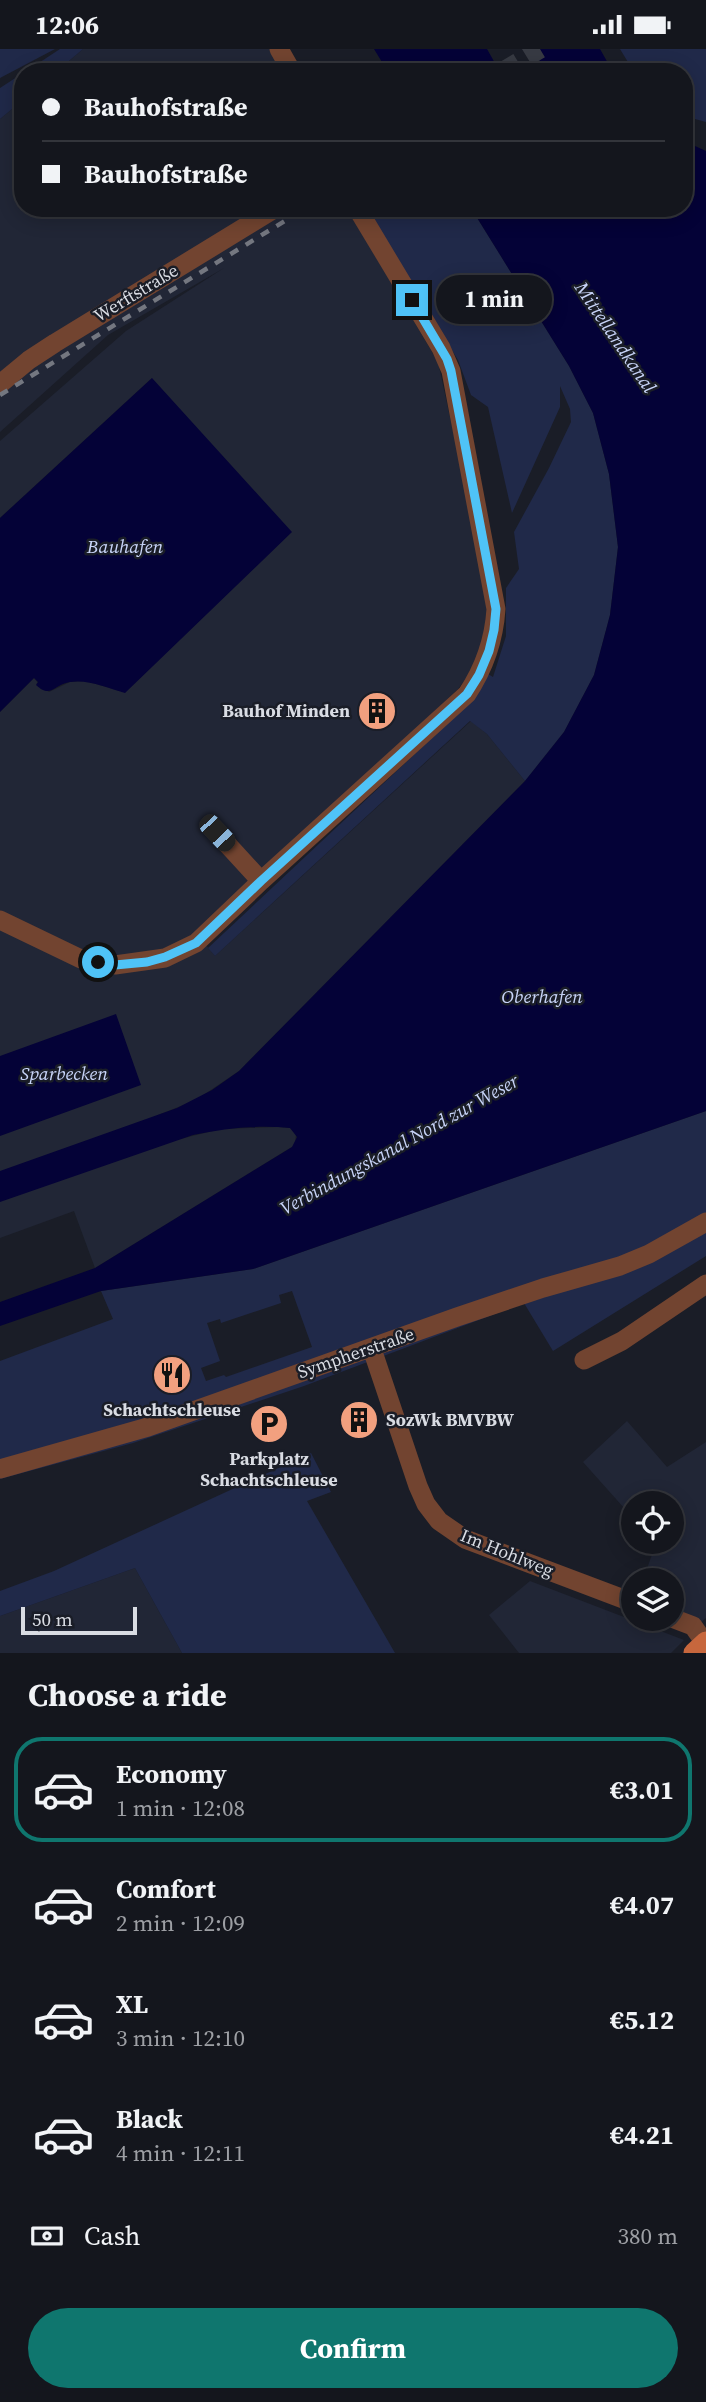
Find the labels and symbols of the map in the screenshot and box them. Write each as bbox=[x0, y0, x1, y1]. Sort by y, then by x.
street label: Werftstraße bbox=[89, 258, 183, 328]
callout: 1 min bbox=[436, 275, 552, 325]
water label: Mittellandkanal bbox=[569, 275, 663, 398]
route end bbox=[396, 284, 428, 316]
water label: Bauhafen bbox=[86, 533, 164, 559]
building icon: Bauhof Minden bbox=[356, 690, 398, 732]
place label: Bauhof Minden bbox=[222, 698, 350, 723]
car bbox=[195, 810, 240, 856]
route start bbox=[82, 946, 114, 978]
water label: Oberhafen bbox=[501, 983, 583, 1009]
water label: Sparbecken bbox=[20, 1060, 108, 1086]
water label: Verbindungskanal Nord zur Weser bbox=[275, 1067, 524, 1221]
street label: Sympherstraße bbox=[294, 1321, 418, 1384]
restaurant icon: Schachtschleuse bbox=[151, 1354, 193, 1396]
place label: Schachtschleuse bbox=[103, 1397, 241, 1422]
building icon: SozWk BMVBW bbox=[338, 1399, 380, 1441]
parking icon: Parkplatz Schachtschleuse bbox=[248, 1403, 290, 1445]
place label: SozWk BMVBW bbox=[386, 1407, 514, 1432]
place label: Parkplatz Schachtschleuse bbox=[200, 1446, 338, 1492]
street label: Im Hohlweg bbox=[457, 1522, 558, 1583]
scale bar bbox=[21, 1604, 136, 1636]

